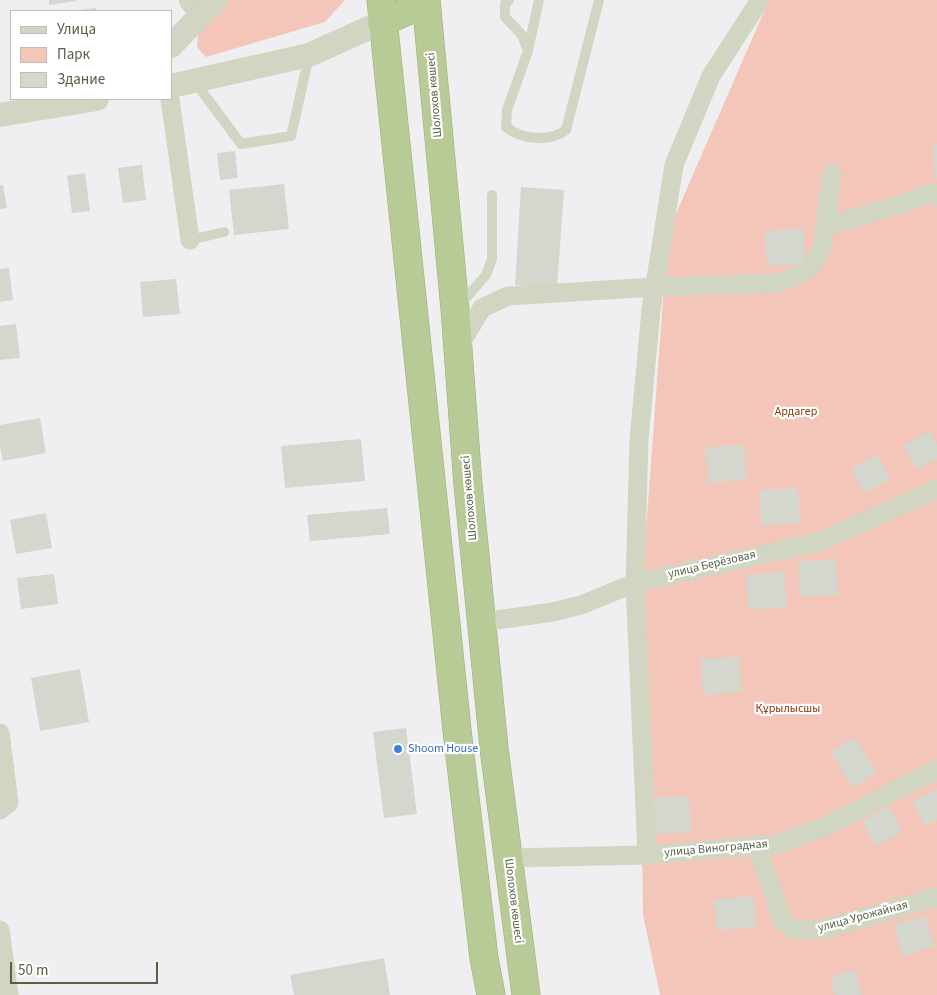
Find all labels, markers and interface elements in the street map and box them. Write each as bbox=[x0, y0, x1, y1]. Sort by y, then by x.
legend bbox=[10, 10, 172, 100]
text: Улица bbox=[57, 19, 96, 40]
text: Парк bbox=[57, 44, 90, 65]
street label: Шолохов көшесі bbox=[424, 52, 446, 138]
text: Здание bbox=[57, 69, 105, 90]
park label: Ардагер bbox=[775, 405, 817, 419]
street label: Шолохов көшесі bbox=[459, 455, 481, 541]
street label: улица Берёзовая bbox=[667, 548, 757, 582]
park label: Құрылысшы bbox=[756, 702, 820, 716]
place label: Shoom House bbox=[408, 742, 478, 756]
marker: Shoom House bbox=[392, 743, 404, 755]
street label: улица Виноградная bbox=[664, 837, 768, 861]
street label: Шолохов көшесі bbox=[501, 858, 525, 944]
street label: улица Урожайная bbox=[816, 898, 910, 936]
scale bar bbox=[12, 952, 160, 984]
text: 50 m bbox=[18, 960, 48, 981]

